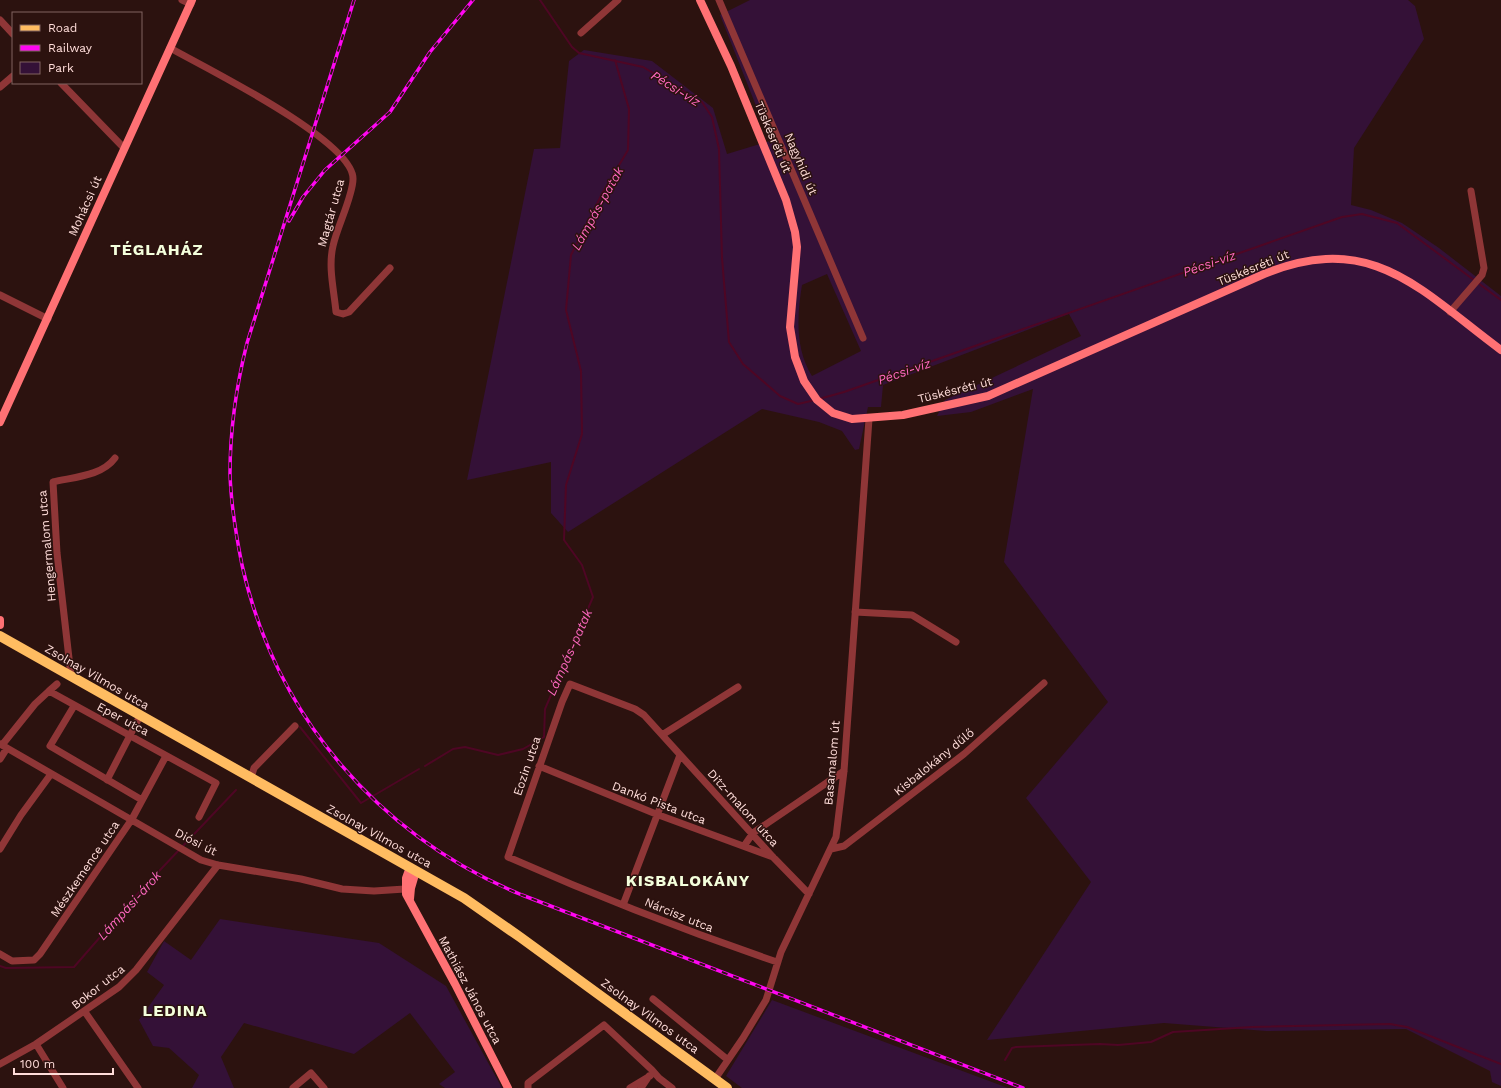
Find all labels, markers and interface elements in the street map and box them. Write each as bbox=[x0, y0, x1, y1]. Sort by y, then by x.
legend bbox=[12, 12, 142, 84]
text: Road bbox=[48, 21, 77, 35]
text: Railway bbox=[48, 41, 93, 55]
text: Park bbox=[48, 61, 74, 75]
water label: Pécsi-víz bbox=[648, 68, 703, 110]
street label: Tüskésréti út bbox=[752, 99, 794, 175]
street label: Nagyhidi út bbox=[782, 131, 820, 197]
water label: Lámpás-patak bbox=[568, 163, 627, 253]
street label: Mohácsi út bbox=[66, 174, 104, 238]
street label: Magtár utca bbox=[315, 177, 347, 248]
district label: TÉGLAHÁZ bbox=[110, 240, 204, 259]
water label: Pécsi-víz bbox=[1181, 247, 1238, 280]
street label: Tüskésréti út bbox=[1215, 247, 1291, 289]
water label: Pécsi-víz bbox=[876, 355, 933, 388]
street label: Tüskésréti út bbox=[916, 374, 994, 406]
street label: Hengermalom utca bbox=[35, 489, 59, 602]
water label: Lámpás-patak bbox=[544, 606, 596, 698]
street label: Zsolnay Vilmos utca bbox=[42, 641, 152, 713]
street label: Eper utca bbox=[95, 699, 152, 739]
street label: Basamalom út bbox=[821, 720, 843, 806]
street label: Kisbalokány dűlő bbox=[891, 725, 977, 799]
street label: Eozin utca bbox=[510, 734, 544, 797]
street label: Ditz-malom utca bbox=[705, 766, 782, 850]
street label: Dankó Pista utca bbox=[610, 779, 708, 827]
street label: Zsolnay Vilmos utca bbox=[324, 801, 434, 871]
street label: Mészkemence utca bbox=[48, 818, 122, 920]
street label: Diósi út bbox=[173, 826, 219, 858]
water label: Lámpási-árok bbox=[94, 867, 165, 943]
district label: KISBALOKÁNY bbox=[626, 871, 750, 890]
street label: Nárcisz utca bbox=[643, 895, 716, 935]
street label: Mathiász János utca bbox=[436, 934, 504, 1046]
street label: Bokor utca bbox=[69, 962, 127, 1012]
street label: Zsolnay Vilmos utca bbox=[598, 976, 702, 1056]
district label: LEDINA bbox=[143, 1001, 208, 1020]
scale bar bbox=[14, 1050, 113, 1076]
text: 100 m bbox=[20, 1057, 55, 1071]

